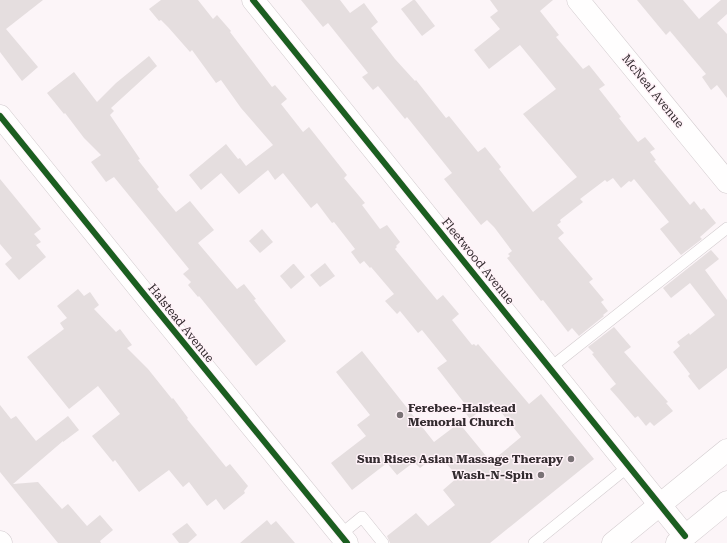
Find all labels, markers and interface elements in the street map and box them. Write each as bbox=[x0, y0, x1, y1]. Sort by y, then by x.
street label: McNeal Avenue bbox=[619, 52, 687, 131]
street label: Fleetwood Avenue bbox=[439, 215, 517, 307]
street label: Halstead Avenue bbox=[145, 281, 217, 365]
place label: Ferebee-Halstead Memorial Church bbox=[408, 401, 516, 429]
marker: Ferebee-Halstead Memorial Church bbox=[395, 410, 405, 420]
place label: Sun Rises Asian Massage Therapy bbox=[357, 452, 564, 466]
marker: Sun Rises Asian Massage Therapy bbox=[566, 454, 576, 464]
place label: Wash-N-Spin bbox=[452, 468, 533, 482]
marker: Wash-N-Spin bbox=[536, 470, 546, 480]

